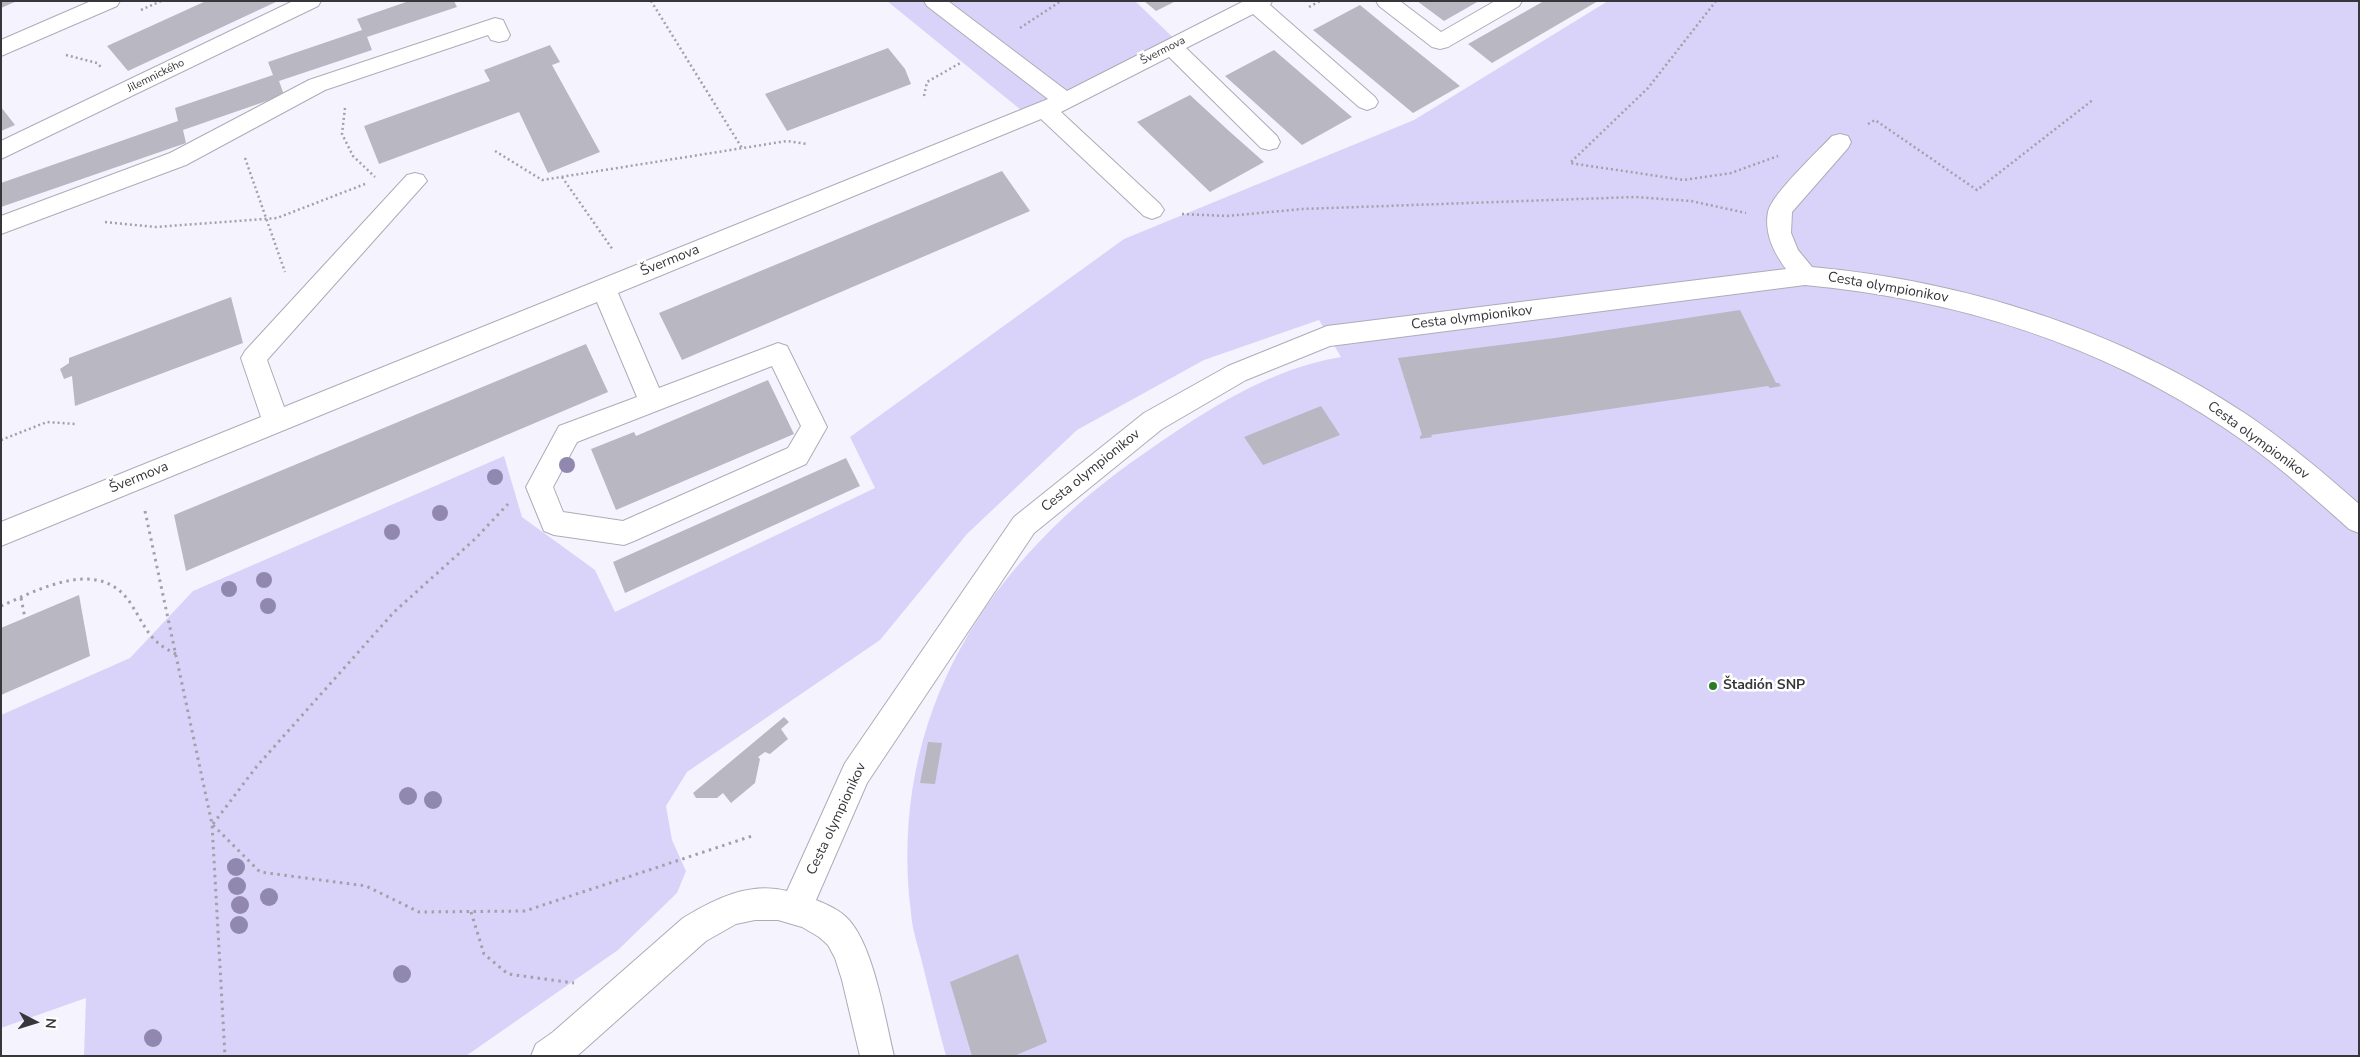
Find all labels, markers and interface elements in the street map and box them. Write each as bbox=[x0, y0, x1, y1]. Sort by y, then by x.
street label: Švermova bbox=[1138, 34, 1188, 68]
street label: Jilemnického bbox=[125, 56, 187, 96]
street label: Švermova bbox=[638, 242, 702, 280]
street label: Cesta olympionikov bbox=[1826, 269, 1950, 307]
street label: Cesta olympionikov bbox=[1410, 302, 1534, 334]
street label: Cesta olympionikov bbox=[2204, 398, 2312, 484]
street label: Cesta olympionikov bbox=[1038, 426, 1144, 516]
street label: Švermova bbox=[107, 459, 171, 497]
place label: Štadión SNP bbox=[1723, 678, 1805, 694]
marker: Štadión SNP bbox=[1707, 680, 1719, 692]
street label: Cesta olympionikov bbox=[804, 760, 870, 878]
north arrow bbox=[10, 997, 60, 1047]
text: N bbox=[41, 1017, 60, 1029]

